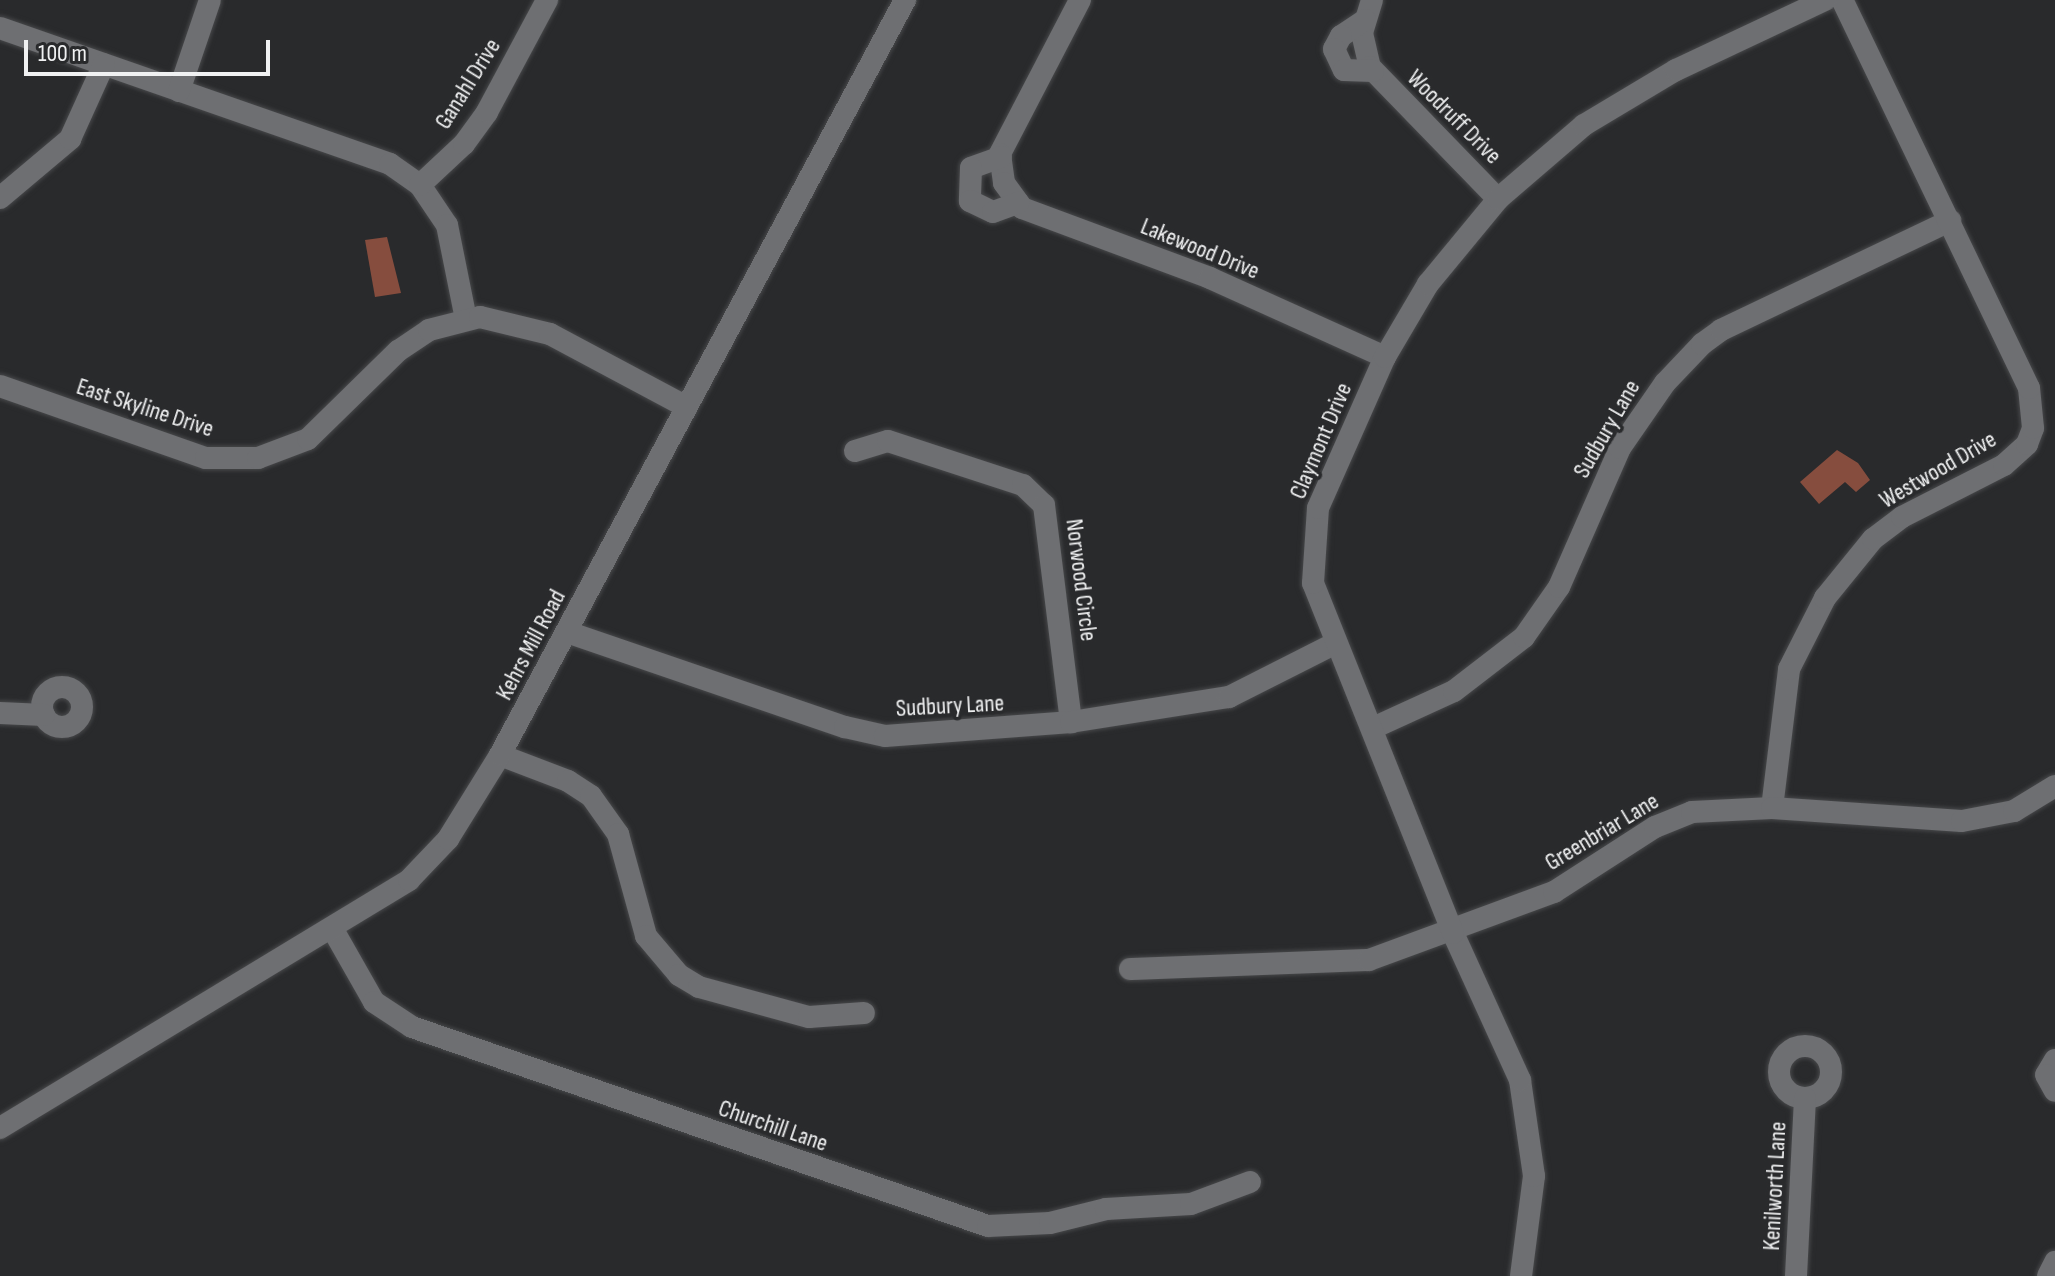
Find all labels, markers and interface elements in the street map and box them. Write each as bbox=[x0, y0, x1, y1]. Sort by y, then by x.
scale bar bbox=[28, 24, 274, 74]
street label: Ganahl Drive bbox=[429, 34, 507, 134]
text: 100 m bbox=[38, 39, 87, 68]
street label: Woodruff Drive bbox=[1401, 64, 1507, 170]
street label: Lakewood Drive bbox=[1136, 212, 1264, 286]
street label: East Skyline Drive bbox=[73, 372, 217, 444]
street label: Sudbury Lane bbox=[1567, 375, 1647, 483]
street label: Claymont Drive bbox=[1284, 379, 1358, 503]
street label: Westwood Drive bbox=[1875, 425, 2001, 515]
street label: Norwood Circle bbox=[1059, 517, 1103, 643]
street label: Kehrs Mill Road bbox=[490, 585, 572, 705]
street label: Sudbury Lane bbox=[895, 689, 1005, 723]
street label: Greenbriar Lane bbox=[1540, 787, 1664, 877]
street label: Churchill Lane bbox=[715, 1094, 831, 1158]
street label: Kenilworth Lane bbox=[1757, 1121, 1793, 1251]

